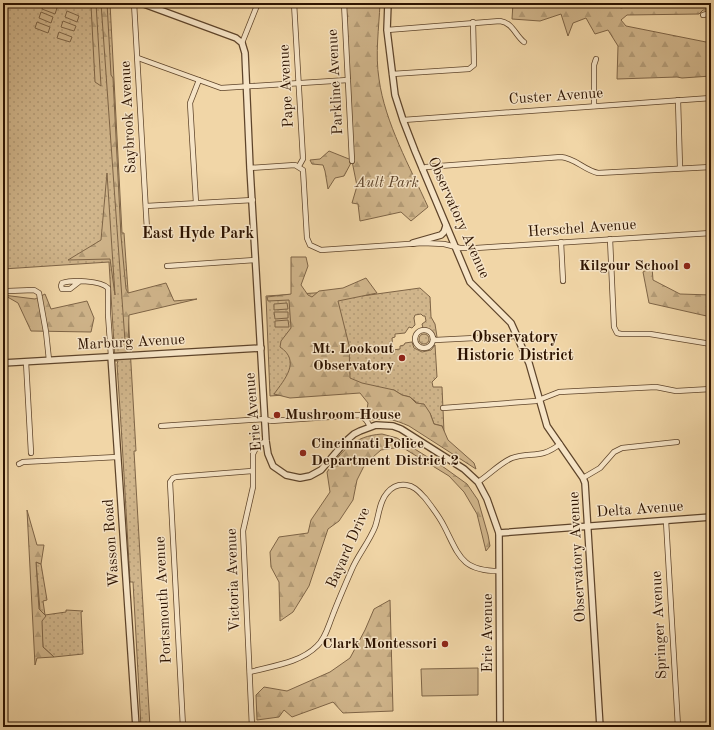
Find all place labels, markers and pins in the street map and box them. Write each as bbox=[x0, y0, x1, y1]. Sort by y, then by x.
place label: Kilgour School bbox=[579, 259, 679, 274]
marker: Kilgour School bbox=[682, 261, 692, 271]
place label: Mt. Lookout Observatory bbox=[312, 342, 395, 374]
marker: Mt. Lookout Observatory bbox=[397, 353, 407, 363]
place label: Mushroom House bbox=[285, 408, 401, 423]
marker: Mushroom House bbox=[272, 410, 282, 420]
place label: Cincinnati Police Department District 2 bbox=[311, 437, 459, 469]
marker: Cincinnati Police Department District 2 bbox=[298, 448, 308, 458]
place label: Clark Montessori bbox=[323, 637, 437, 652]
marker: Clark Montessori bbox=[440, 639, 450, 649]

